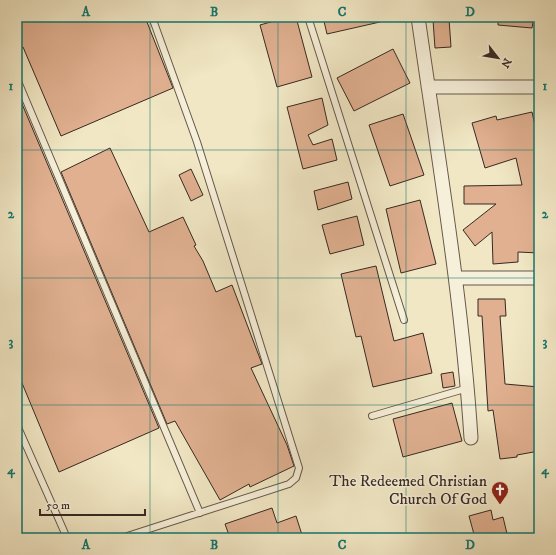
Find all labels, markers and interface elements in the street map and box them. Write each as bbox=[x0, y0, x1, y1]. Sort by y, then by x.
text: A bbox=[81, 4, 91, 20]
text: B bbox=[210, 4, 218, 20]
text: C bbox=[338, 4, 347, 20]
text: D bbox=[465, 4, 475, 20]
north arrow bbox=[478, 38, 518, 78]
text: N bbox=[497, 55, 514, 70]
text: 1 bbox=[9, 78, 14, 94]
text: 1 bbox=[543, 78, 548, 94]
text: 2 bbox=[8, 206, 15, 222]
text: 2 bbox=[542, 206, 549, 222]
text: 3 bbox=[9, 334, 14, 350]
text: 3 bbox=[543, 334, 548, 350]
text: 4 bbox=[6, 462, 15, 479]
text: 4 bbox=[540, 462, 549, 479]
place label: The Redeemed Christian Church Of God bbox=[329, 471, 488, 509]
church icon: The Redeemed Christian Church Of God bbox=[490, 480, 510, 505]
scale bar bbox=[40, 491, 145, 517]
text: 50 m bbox=[46, 498, 70, 513]
text: A bbox=[81, 537, 91, 553]
text: B bbox=[210, 537, 218, 553]
text: C bbox=[338, 537, 347, 553]
text: D bbox=[465, 537, 475, 553]

